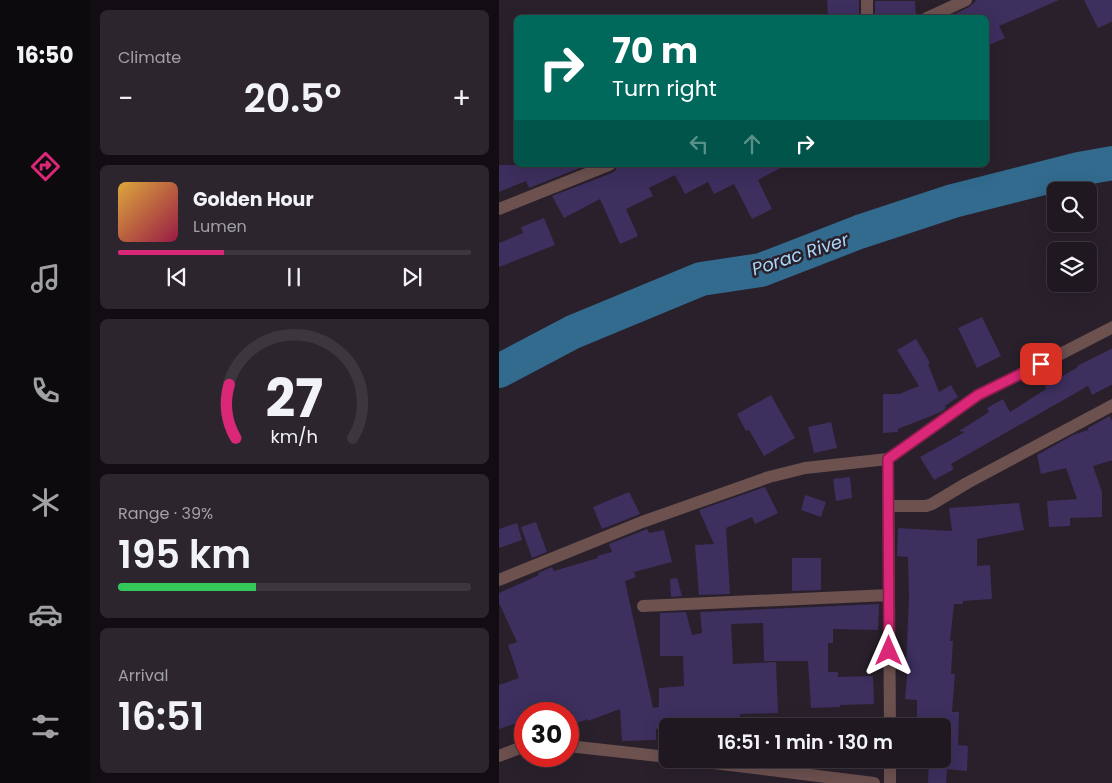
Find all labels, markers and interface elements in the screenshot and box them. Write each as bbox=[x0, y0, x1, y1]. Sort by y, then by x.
text: 70 m bbox=[612, 26, 698, 75]
icon: right bbox=[529, 35, 594, 100]
text: 16:50 bbox=[16, 40, 74, 71]
text: Climate bbox=[118, 46, 181, 69]
text: 20.5° bbox=[244, 72, 341, 125]
text: Turn right bbox=[612, 73, 717, 104]
text: − bbox=[118, 79, 133, 118]
text: + bbox=[452, 79, 471, 118]
icon: left bbox=[685, 130, 713, 158]
icon: ahead bbox=[738, 130, 766, 158]
icon: right bbox=[791, 130, 819, 158]
icon: directions bbox=[28, 149, 63, 184]
map controls bbox=[1047, 182, 1097, 292]
button: search bbox=[1047, 182, 1097, 232]
text: Golden Hour bbox=[193, 186, 314, 213]
text: Lumen bbox=[193, 215, 247, 238]
water label: Porac River bbox=[748, 226, 853, 281]
button: layers bbox=[1047, 242, 1097, 292]
icon: music bbox=[28, 261, 63, 296]
icon: previous bbox=[163, 263, 191, 291]
icon: pause bbox=[280, 263, 308, 291]
icon: next bbox=[398, 263, 426, 291]
pin bbox=[1020, 343, 1062, 385]
icon: arrive bbox=[1027, 350, 1055, 378]
text: 27 bbox=[266, 362, 323, 435]
icon: phone bbox=[28, 373, 63, 408]
text: km/h bbox=[271, 424, 318, 449]
icon: climate bbox=[28, 485, 63, 520]
text: Range · 39% bbox=[118, 502, 213, 525]
text: 195 km bbox=[118, 528, 251, 581]
icon: car bbox=[28, 597, 63, 632]
position arrow bbox=[862, 624, 914, 676]
text: Arrival bbox=[118, 664, 168, 687]
text: 16:51 bbox=[118, 690, 204, 743]
speed limit sign: 30 bbox=[514, 702, 579, 767]
icon: filters bbox=[28, 709, 63, 744]
text: 16:51 · 1 min · 130 m bbox=[717, 729, 893, 756]

